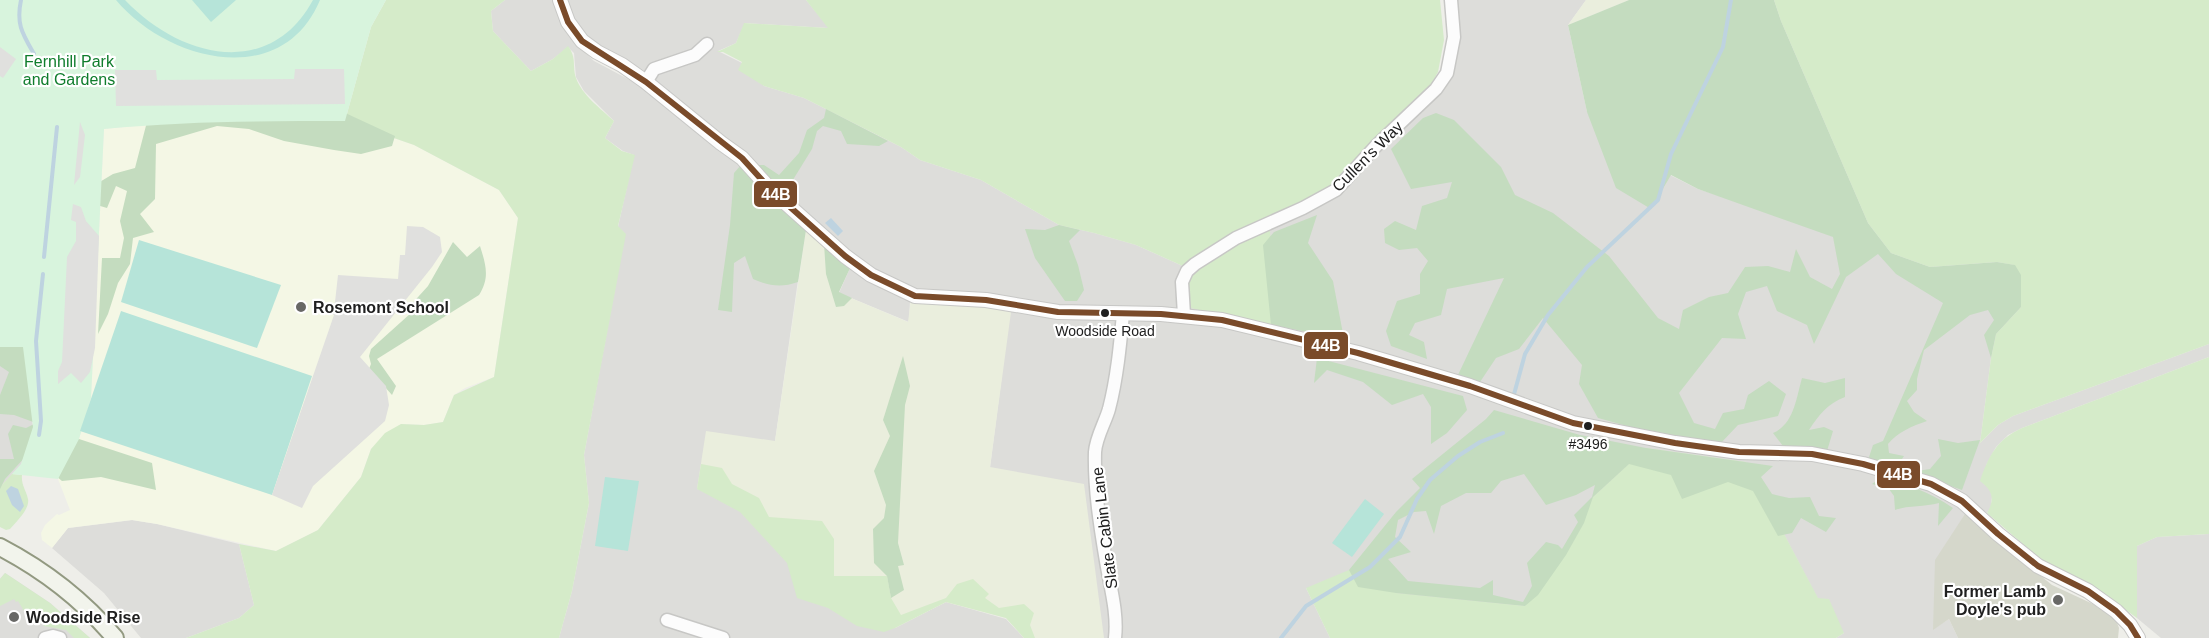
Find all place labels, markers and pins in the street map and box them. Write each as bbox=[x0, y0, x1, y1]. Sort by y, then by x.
place label: Rosemont School bbox=[313, 299, 449, 316]
marker: Rosemont School bbox=[294, 300, 308, 314]
marker: Woodside Road bbox=[1099, 307, 1111, 319]
place label: Woodside Road bbox=[1055, 323, 1155, 339]
marker: #3496 bbox=[1582, 420, 1594, 432]
place label: #3496 bbox=[1569, 436, 1608, 452]
place label: Former Lamb Doyle's pub bbox=[1944, 583, 2046, 618]
marker: Former Lamb Doyle's pub bbox=[2051, 593, 2065, 607]
place label: Woodside Rise bbox=[26, 609, 140, 626]
marker: Woodside Rise bbox=[7, 610, 21, 624]

